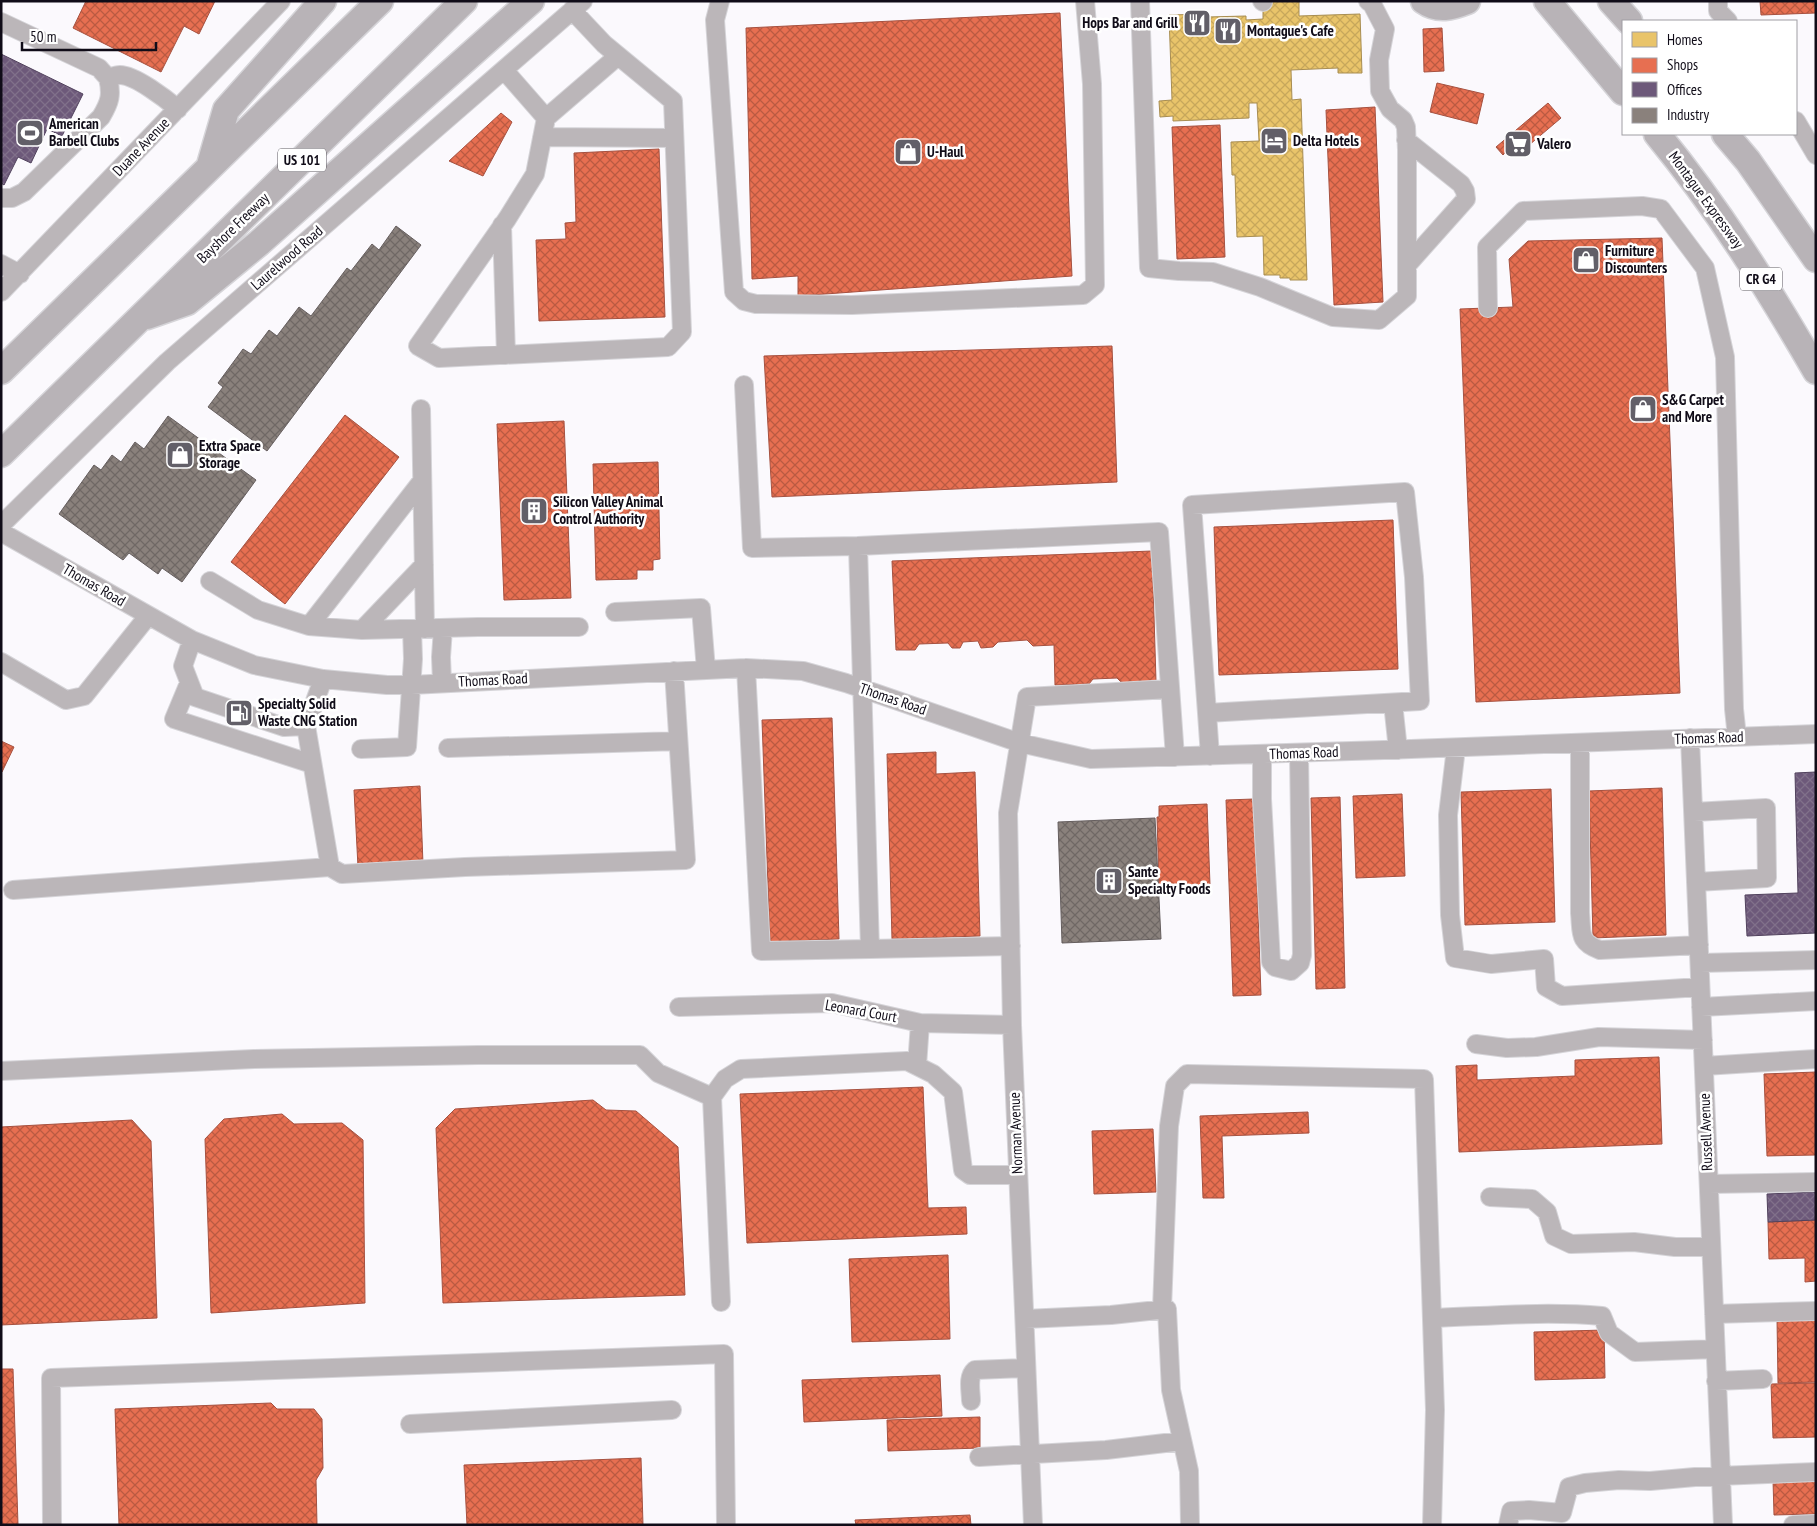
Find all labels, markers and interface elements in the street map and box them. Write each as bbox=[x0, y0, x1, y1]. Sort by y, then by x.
restaurant icon: Hops Bar and Grill bbox=[1182, 8, 1212, 38]
place label: Hops Bar and Grill bbox=[1082, 13, 1178, 32]
restaurant icon: Montague's Cafe bbox=[1213, 16, 1243, 46]
scale bar bbox=[22, 20, 156, 52]
legend bbox=[1622, 20, 1797, 135]
place label: Montague's Cafe bbox=[1247, 21, 1334, 40]
text: 50 m bbox=[30, 27, 56, 46]
text: Homes bbox=[1667, 30, 1703, 49]
text: Shops bbox=[1667, 55, 1698, 74]
text: Offices bbox=[1667, 80, 1702, 99]
text: Industry bbox=[1667, 105, 1709, 124]
street label: Duane Avenue bbox=[108, 113, 173, 180]
place label: American Barbell Clubs bbox=[48, 114, 119, 150]
sports icon: American Barbell Clubs bbox=[15, 118, 45, 148]
hotel icon: Delta Hotels bbox=[1259, 126, 1289, 156]
supermarket icon: Valero bbox=[1503, 129, 1533, 159]
place label: Delta Hotels bbox=[1293, 131, 1359, 150]
place label: Valero bbox=[1536, 134, 1571, 153]
shop icon: U-Haul bbox=[893, 137, 923, 167]
place label: U-Haul bbox=[927, 142, 964, 161]
road number: US 101 bbox=[278, 148, 326, 172]
street label: Montague Expressway bbox=[1665, 148, 1748, 252]
street label: Bayshore Freeway bbox=[192, 188, 273, 267]
street label: Laurelwood Road bbox=[247, 221, 327, 294]
place label: Furniture Discounters bbox=[1605, 241, 1667, 277]
shop icon: Furniture Discounters bbox=[1571, 245, 1601, 275]
road number: CR G4 bbox=[1740, 268, 1782, 290]
place label: S&G Carpet and More bbox=[1662, 390, 1725, 426]
shop icon: S&G Carpet and More bbox=[1628, 394, 1658, 424]
place label: Extra Space Storage bbox=[199, 436, 261, 472]
shop icon: Extra Space Storage bbox=[165, 440, 195, 470]
place label: Silicon Valley Animal Control Authority bbox=[553, 492, 664, 528]
building icon: Silicon Valley Animal Control Authority bbox=[519, 496, 549, 526]
street label: Thomas Road bbox=[59, 559, 129, 610]
street label: Thomas Road bbox=[458, 668, 528, 691]
street label: Thomas Road bbox=[857, 678, 929, 719]
place label: Specialty Solid Waste CNG Station bbox=[257, 694, 357, 730]
fuel station icon: Specialty Solid Waste CNG Station bbox=[224, 698, 254, 728]
street label: Thomas Road bbox=[1674, 727, 1744, 748]
street label: Thomas Road bbox=[1269, 742, 1339, 763]
place label: Sante Specialty Foods bbox=[1128, 862, 1210, 898]
building icon: Sante Specialty Foods bbox=[1094, 866, 1124, 896]
street label: Leonard Court bbox=[824, 995, 898, 1026]
street label: Norman Avenue bbox=[1005, 1092, 1026, 1174]
street label: Russell Avenue bbox=[1695, 1093, 1716, 1171]

